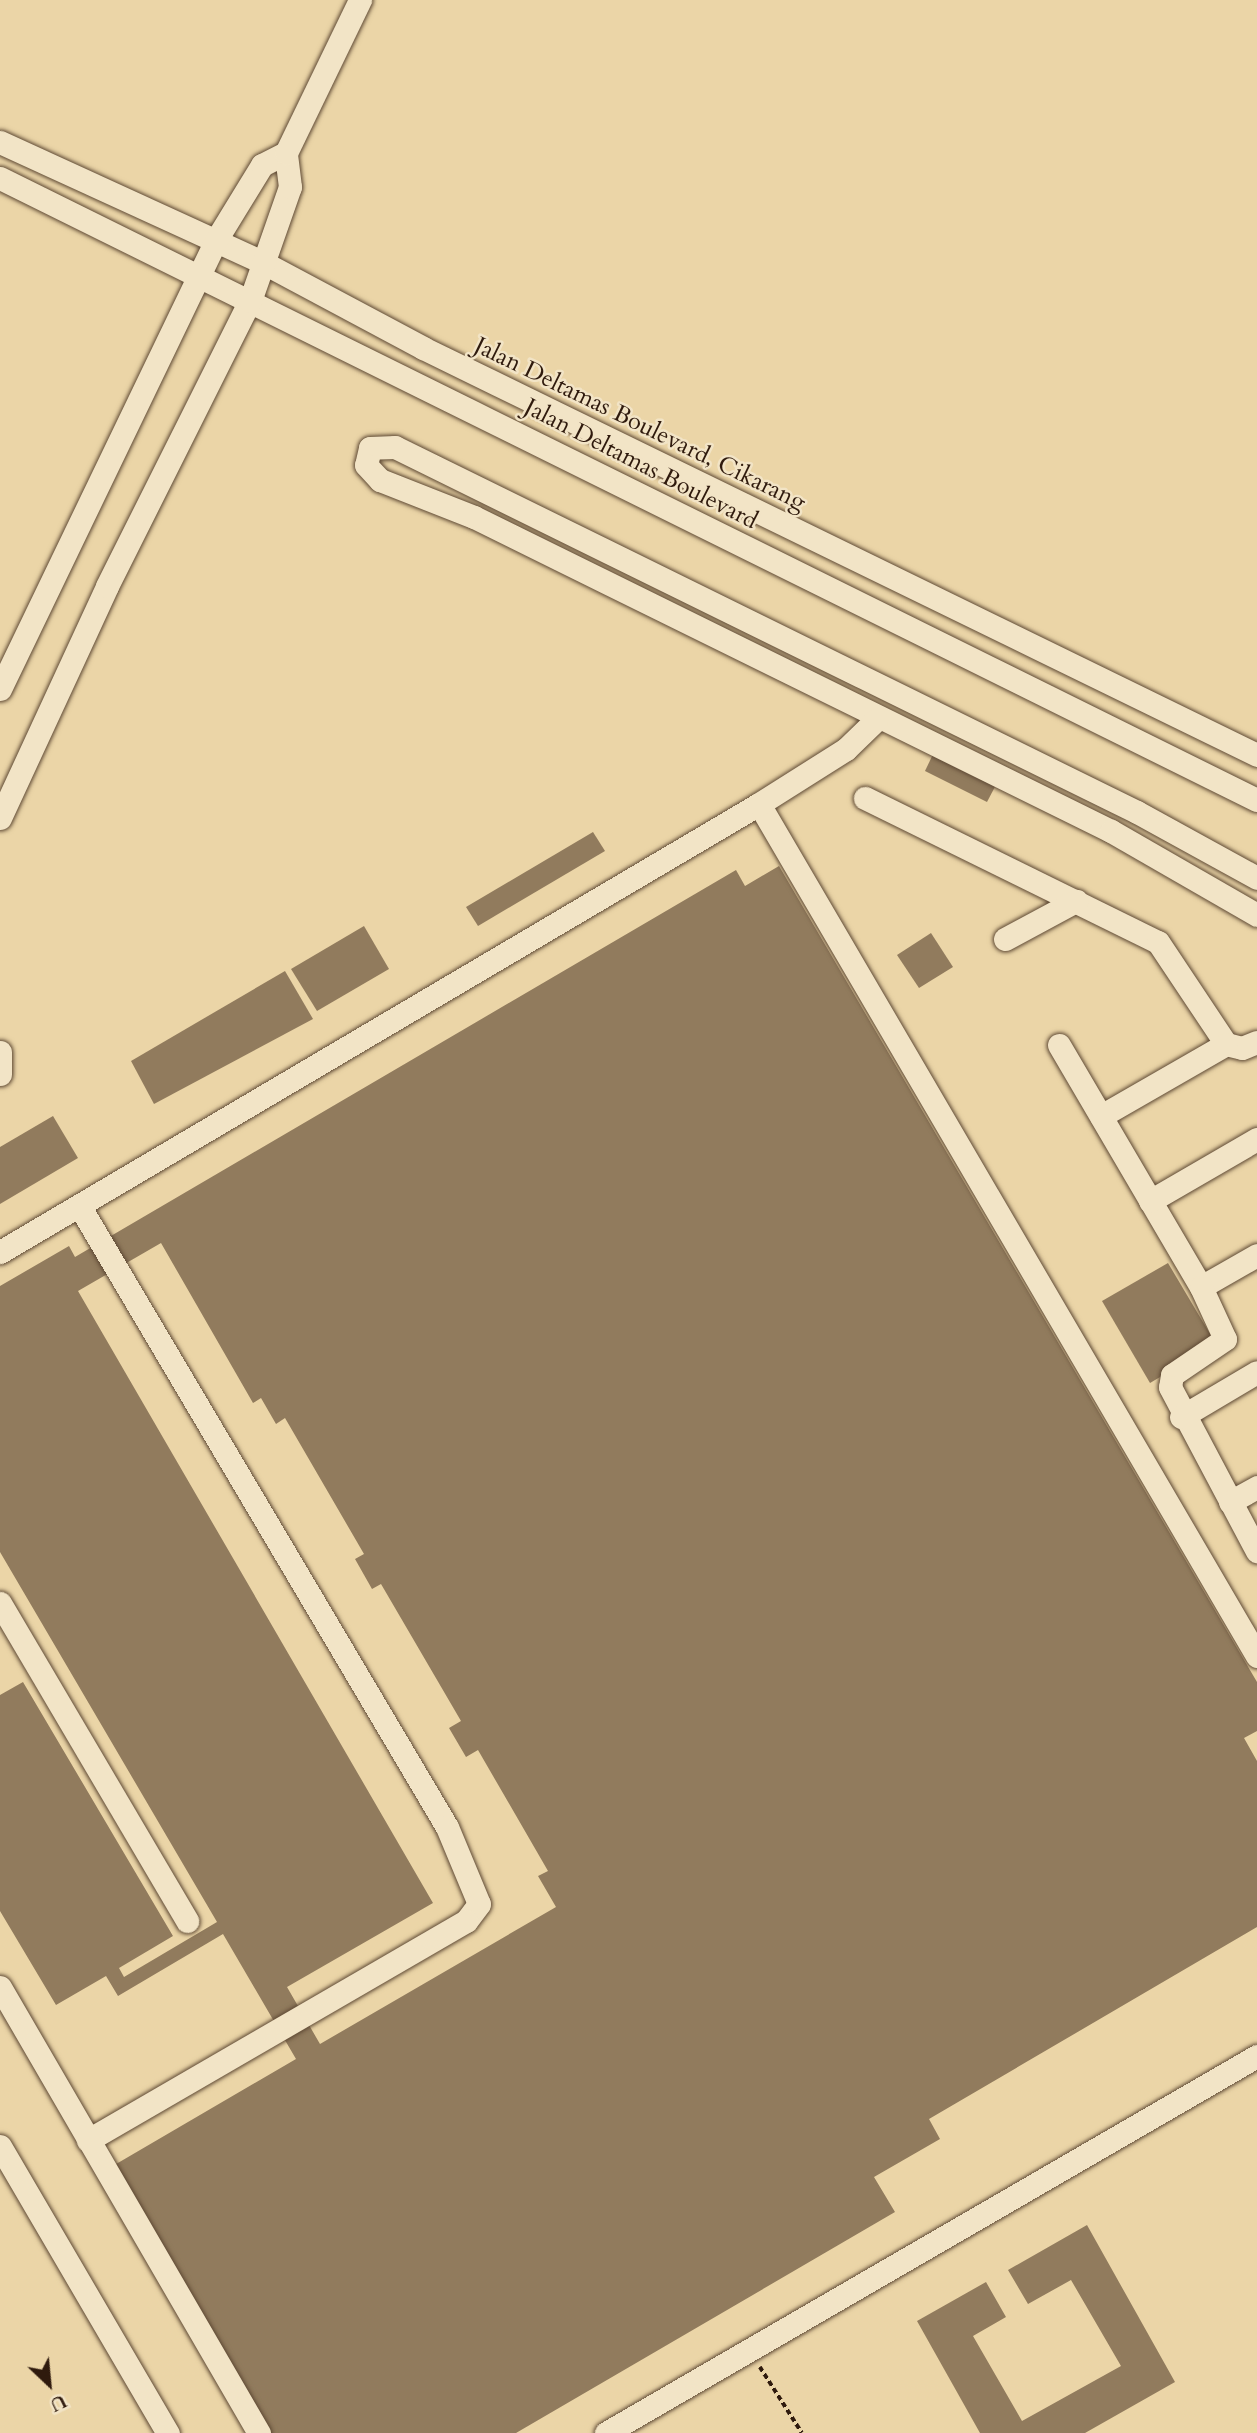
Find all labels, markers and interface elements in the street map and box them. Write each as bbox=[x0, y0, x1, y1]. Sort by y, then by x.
street label: Jalan Deltamas Boulevard, Cikarang bbox=[470, 331, 810, 517]
street label: Jalan Deltamas Boulevard bbox=[519, 393, 763, 535]
north arrow bbox=[14, 2349, 84, 2419]
text: U bbox=[46, 2388, 71, 2418]

